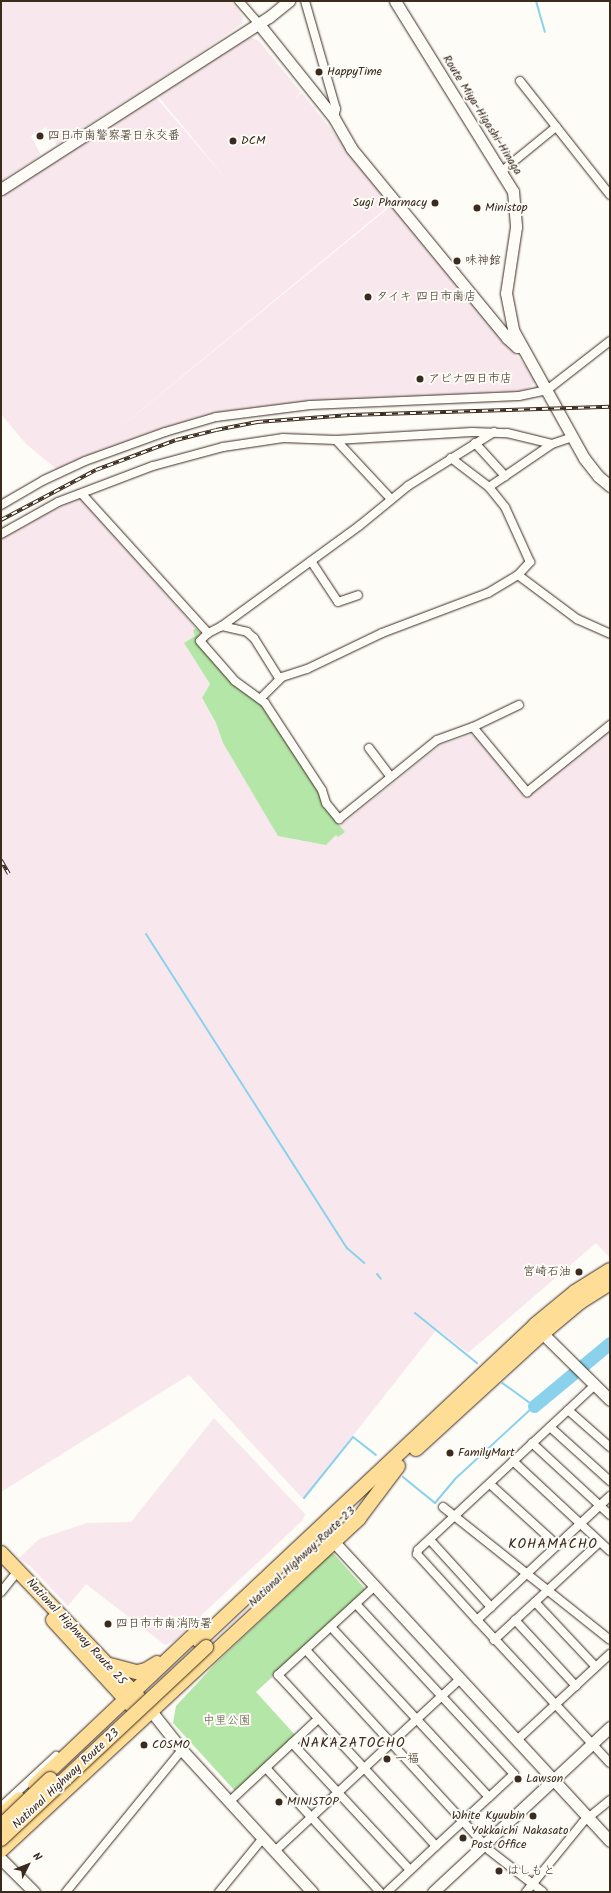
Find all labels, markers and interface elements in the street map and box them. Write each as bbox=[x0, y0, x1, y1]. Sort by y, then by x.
street label: Route Miya-Higashi-Hinaga bbox=[439, 52, 525, 178]
place label: HappyTime bbox=[327, 65, 382, 79]
marker: HappyTime bbox=[314, 67, 324, 77]
place label: 四日市南警察署日永交番 bbox=[48, 129, 180, 143]
marker: 四日市南警察署日永交番 bbox=[35, 131, 45, 141]
place label: DCM bbox=[241, 134, 265, 148]
marker: DCM bbox=[228, 136, 238, 146]
place label: Sugi Pharmacy bbox=[353, 196, 427, 210]
marker: Sugi Pharmacy bbox=[430, 198, 440, 208]
place label: Ministop bbox=[485, 201, 528, 215]
marker: Ministop bbox=[472, 203, 482, 213]
place label: 味神館 bbox=[465, 254, 501, 268]
marker: 味神館 bbox=[452, 256, 462, 266]
place label: タイキ 四日市南店 bbox=[376, 290, 477, 304]
marker: タイキ 四日市南店 bbox=[363, 292, 373, 302]
place label: アピナ四日市店 bbox=[428, 372, 512, 386]
marker: アピナ四日市店 bbox=[415, 374, 425, 384]
place label: 宮崎石油 bbox=[523, 1265, 571, 1279]
marker: 宮崎石油 bbox=[574, 1267, 584, 1277]
place label: FamilyMart bbox=[458, 1446, 515, 1460]
marker: FamilyMart bbox=[445, 1448, 455, 1458]
street label: National Highway Route 23 bbox=[246, 1504, 358, 1610]
district label: KOHAMACHO bbox=[508, 1536, 598, 1552]
street label: National Highway Route 25 bbox=[23, 1576, 129, 1688]
place label: 四日市市南消防署 bbox=[116, 1617, 212, 1631]
marker: 四日市市南消防署 bbox=[103, 1619, 113, 1629]
park label: 中里公園 bbox=[203, 1714, 251, 1728]
street label: National Highway Route 23 bbox=[10, 1726, 122, 1832]
district label: NAKAZATOCHO bbox=[300, 1735, 406, 1751]
place label: COSMO bbox=[152, 1738, 190, 1752]
marker: COSMO bbox=[139, 1740, 149, 1750]
place label: 一福 bbox=[395, 1752, 419, 1766]
marker: 一福 bbox=[382, 1754, 392, 1764]
place label: Lawson bbox=[526, 1772, 563, 1786]
marker: Lawson bbox=[513, 1774, 523, 1784]
place label: MINISTOP bbox=[287, 1795, 339, 1809]
marker: MINISTOP bbox=[274, 1797, 284, 1807]
place label: White Kyuubin bbox=[452, 1809, 525, 1823]
marker: White Kyuubin bbox=[528, 1811, 538, 1821]
place label: Yokkaichi Nakasato Post Office bbox=[471, 1824, 568, 1852]
marker: Yokkaichi Nakasato Post Office bbox=[458, 1833, 468, 1843]
north arrow bbox=[8, 1845, 48, 1885]
text: N bbox=[28, 1848, 46, 1866]
place label: はしもと bbox=[507, 1864, 555, 1878]
marker: はしもと bbox=[494, 1866, 504, 1876]

